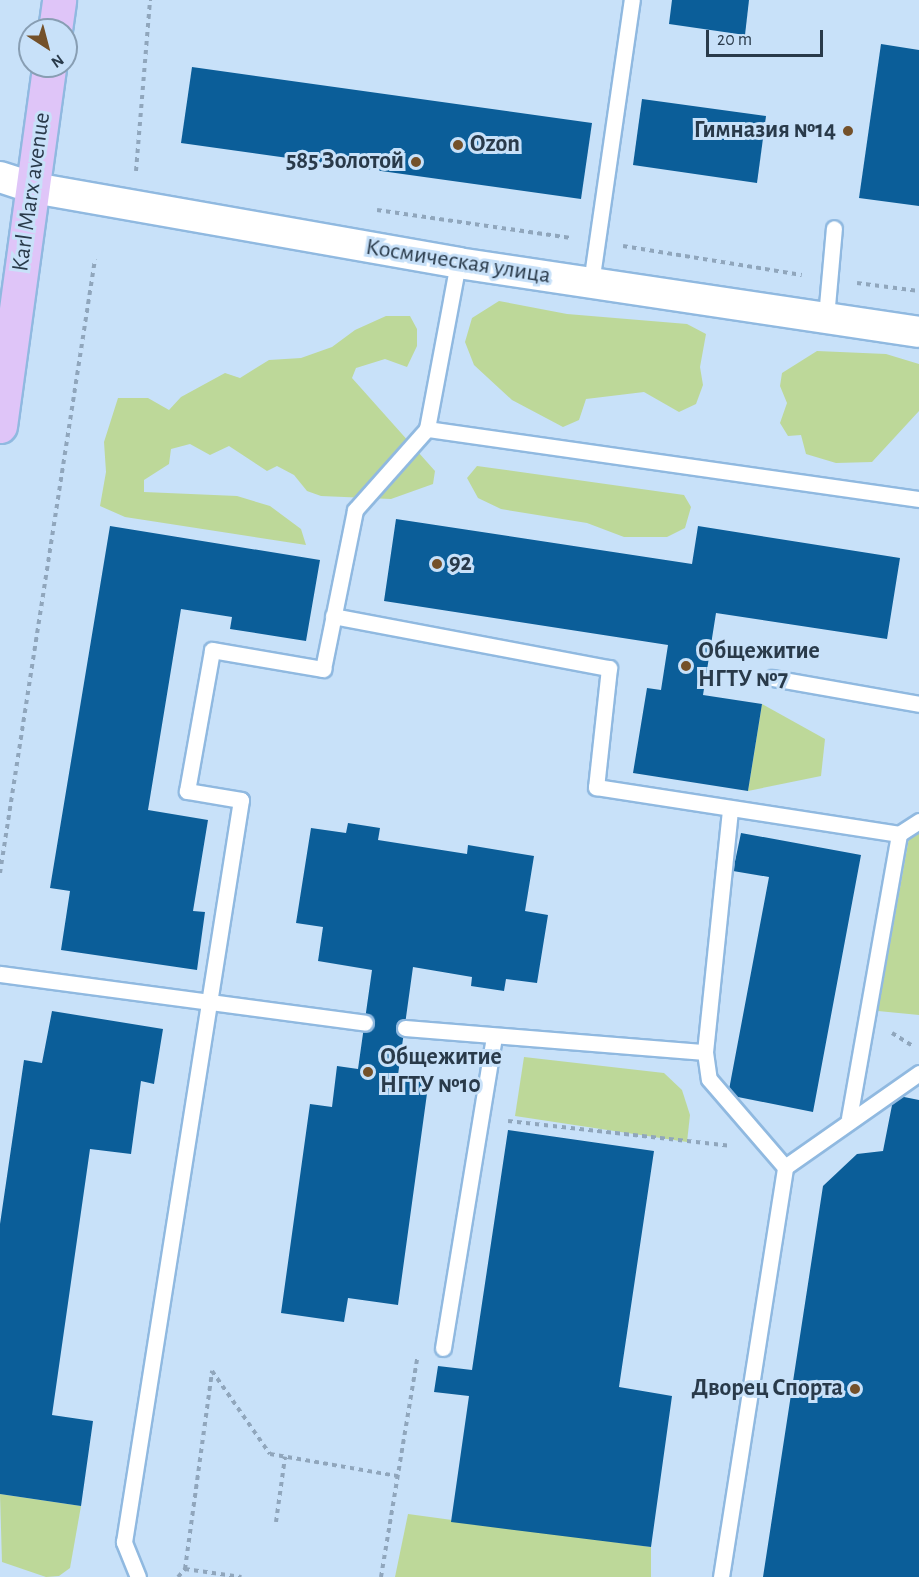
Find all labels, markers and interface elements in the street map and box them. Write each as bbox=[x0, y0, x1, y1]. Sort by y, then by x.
north arrow bbox=[18, 18, 78, 78]
scale bar bbox=[709, 18, 826, 56]
text: 20 m bbox=[717, 31, 752, 49]
text: N bbox=[48, 51, 67, 71]
street label: Karl Marx avenue bbox=[7, 111, 57, 273]
place label: Гимназия №14 bbox=[694, 117, 836, 145]
marker: Гимназия №14 bbox=[841, 124, 855, 138]
place label: Ozon bbox=[470, 131, 520, 159]
marker: Ozon bbox=[451, 138, 465, 152]
place label: 585 Золотой bbox=[286, 148, 404, 176]
marker: 585 Золотой bbox=[409, 155, 423, 169]
street label: Космическая улица bbox=[363, 233, 553, 291]
place label: 92 bbox=[449, 550, 472, 578]
marker: 92 bbox=[430, 557, 444, 571]
place label: Общежитие НГТУ №7 bbox=[698, 638, 820, 694]
marker: Общежитие НГТУ №7 bbox=[679, 659, 693, 673]
place label: Общежитие НГТУ №10 bbox=[380, 1044, 502, 1100]
marker: Общежитие НГТУ №10 bbox=[361, 1065, 375, 1079]
place label: Дворец Спорта bbox=[692, 1375, 843, 1403]
marker: Дворец Спорта bbox=[848, 1382, 862, 1396]

